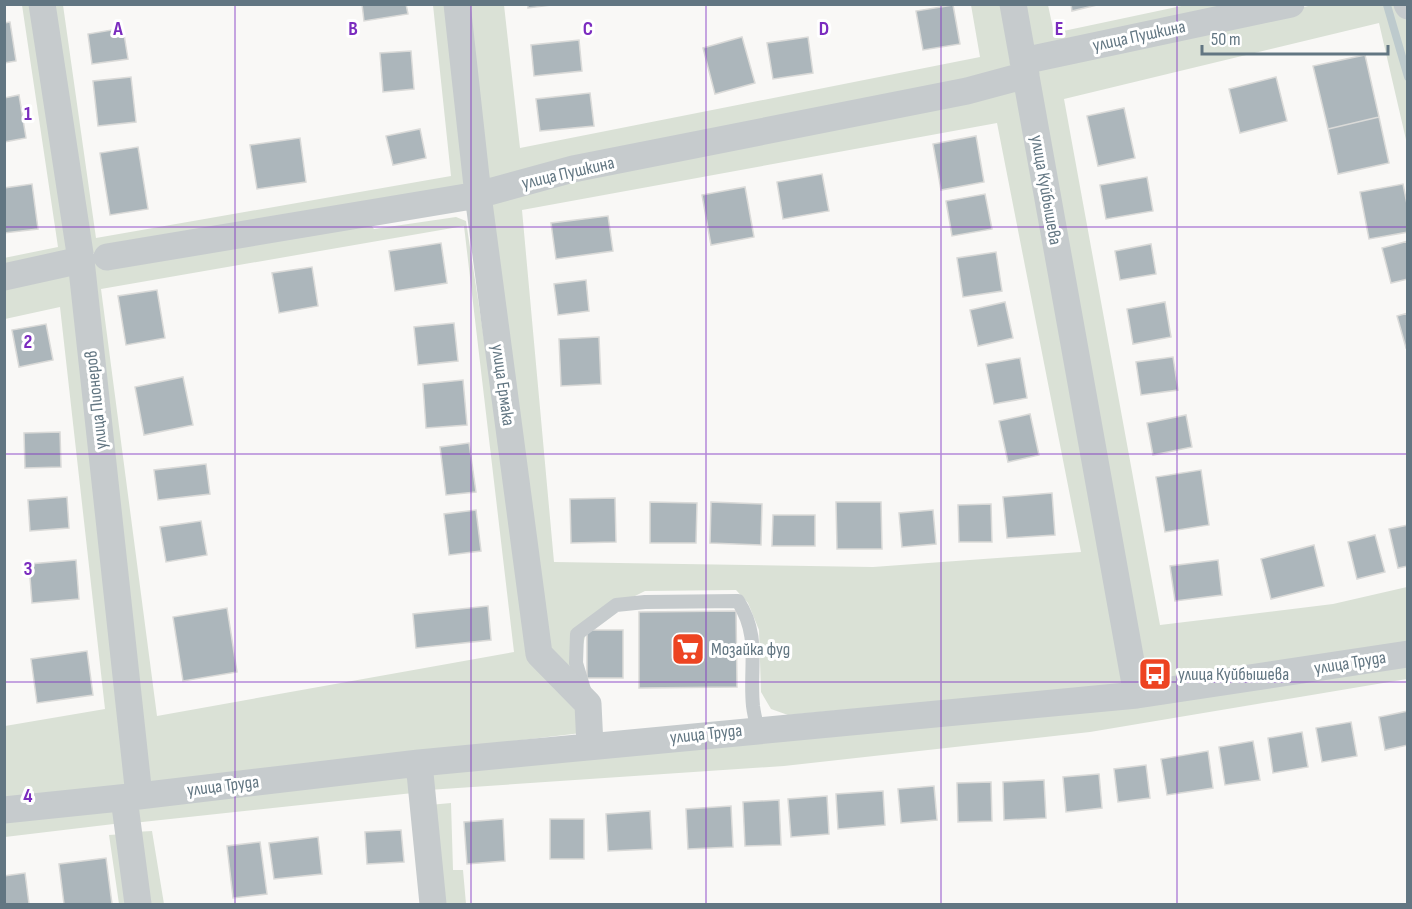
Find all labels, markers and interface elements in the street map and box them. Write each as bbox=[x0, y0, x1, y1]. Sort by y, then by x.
street label: улица Пушкина bbox=[1091, 16, 1187, 56]
text: A bbox=[112, 17, 123, 41]
text: B bbox=[348, 17, 358, 41]
text: C bbox=[583, 17, 593, 41]
text: D bbox=[819, 17, 829, 41]
text: E bbox=[1055, 17, 1063, 41]
scale bar bbox=[1202, 18, 1388, 56]
text: 50 m bbox=[1211, 29, 1241, 50]
text: 1 bbox=[24, 102, 32, 126]
street label: улица Куйбышева bbox=[1026, 133, 1066, 247]
street label: улица Пушкина bbox=[520, 152, 616, 194]
text: 2 bbox=[24, 330, 32, 354]
street label: улица Ермака bbox=[487, 343, 519, 427]
street label: улица Пионеров bbox=[80, 350, 112, 450]
text: 3 bbox=[24, 557, 33, 581]
supermarket icon: Мозайка фуд bbox=[670, 631, 706, 667]
place label: Мозайка фуд bbox=[711, 639, 790, 660]
street label: улица Труда bbox=[1313, 647, 1387, 679]
bus stop icon: улица Куйбышева bbox=[1137, 656, 1173, 692]
place label: улица Куйбышева bbox=[1178, 664, 1289, 685]
street label: улица Труда bbox=[669, 720, 743, 748]
street label: улица Труда bbox=[186, 771, 260, 801]
text: 4 bbox=[23, 784, 33, 808]

